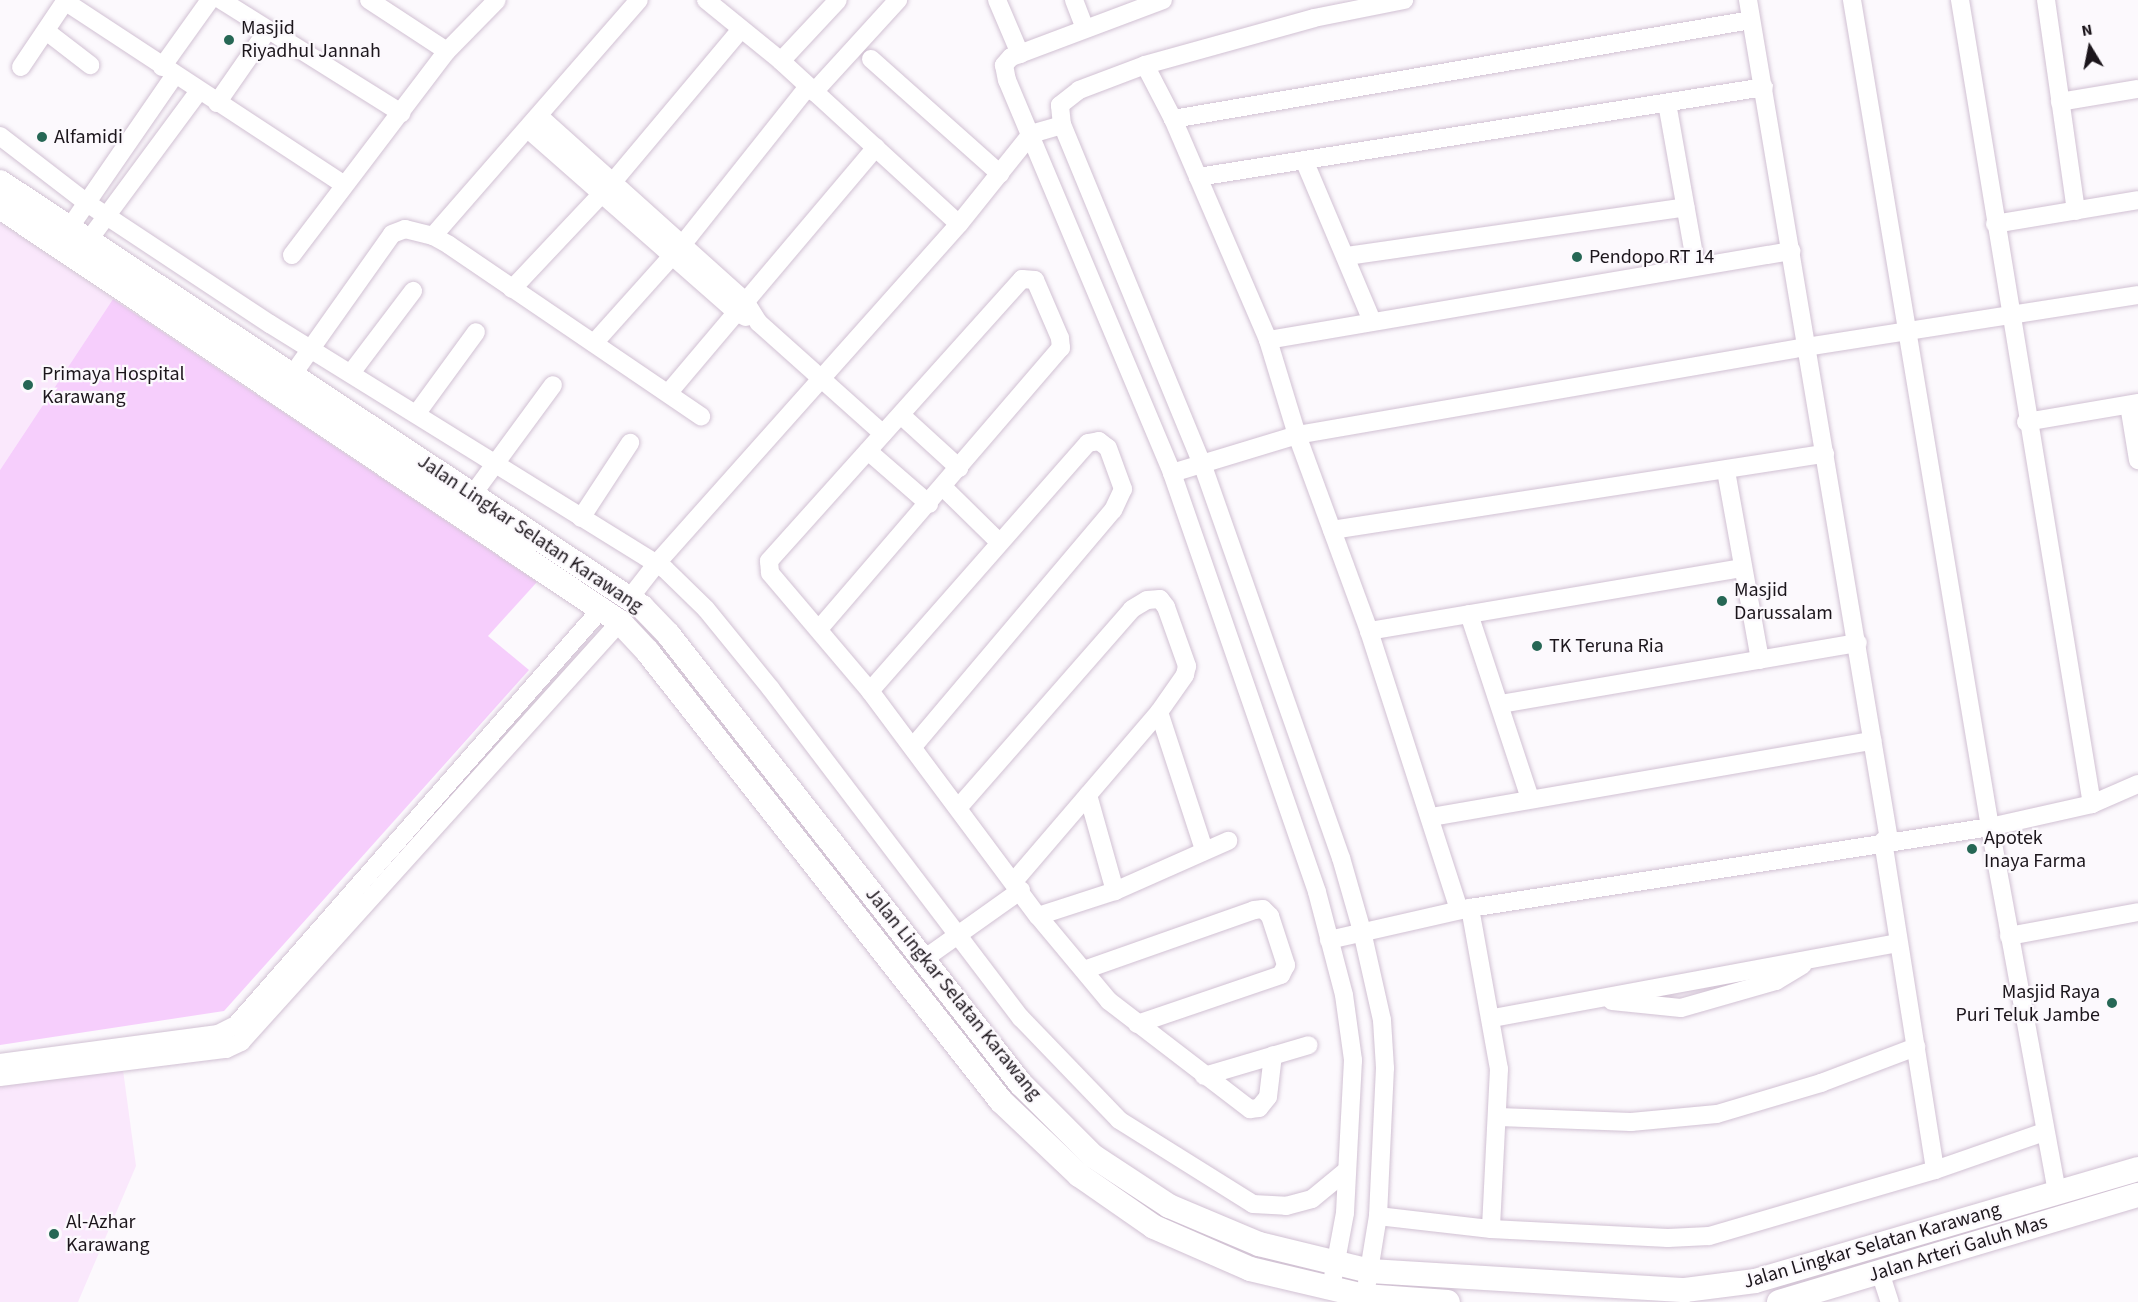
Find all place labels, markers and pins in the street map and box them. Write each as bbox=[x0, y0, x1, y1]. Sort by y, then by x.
place label: Masjid Riyadhul Jannah bbox=[241, 16, 381, 63]
marker: Masjid Riyadhul Jannah bbox=[222, 33, 236, 47]
place label: Alfamidi bbox=[54, 125, 123, 149]
marker: Alfamidi bbox=[35, 130, 49, 144]
place label: Pendopo RT 14 bbox=[1589, 245, 1714, 269]
marker: Pendopo RT 14 bbox=[1570, 250, 1584, 264]
place label: Primaya Hospital Karawang bbox=[42, 362, 185, 409]
marker: Primaya Hospital Karawang bbox=[19, 376, 37, 394]
place label: Masjid Darussalam bbox=[1734, 578, 1833, 625]
marker: Masjid Darussalam bbox=[1715, 594, 1729, 608]
place label: TK Teruna Ria bbox=[1549, 634, 1664, 658]
marker: TK Teruna Ria bbox=[1530, 639, 1544, 653]
place label: Apotek Inaya Farma bbox=[1984, 826, 2086, 873]
marker: Apotek Inaya Farma bbox=[1965, 842, 1979, 856]
place label: Masjid Raya Puri Teluk Jambe bbox=[1956, 980, 2100, 1027]
marker: Masjid Raya Puri Teluk Jambe bbox=[2105, 996, 2119, 1010]
place label: Al-Azhar Karawang bbox=[66, 1210, 149, 1257]
marker: Al-Azhar Karawang bbox=[47, 1227, 61, 1241]

